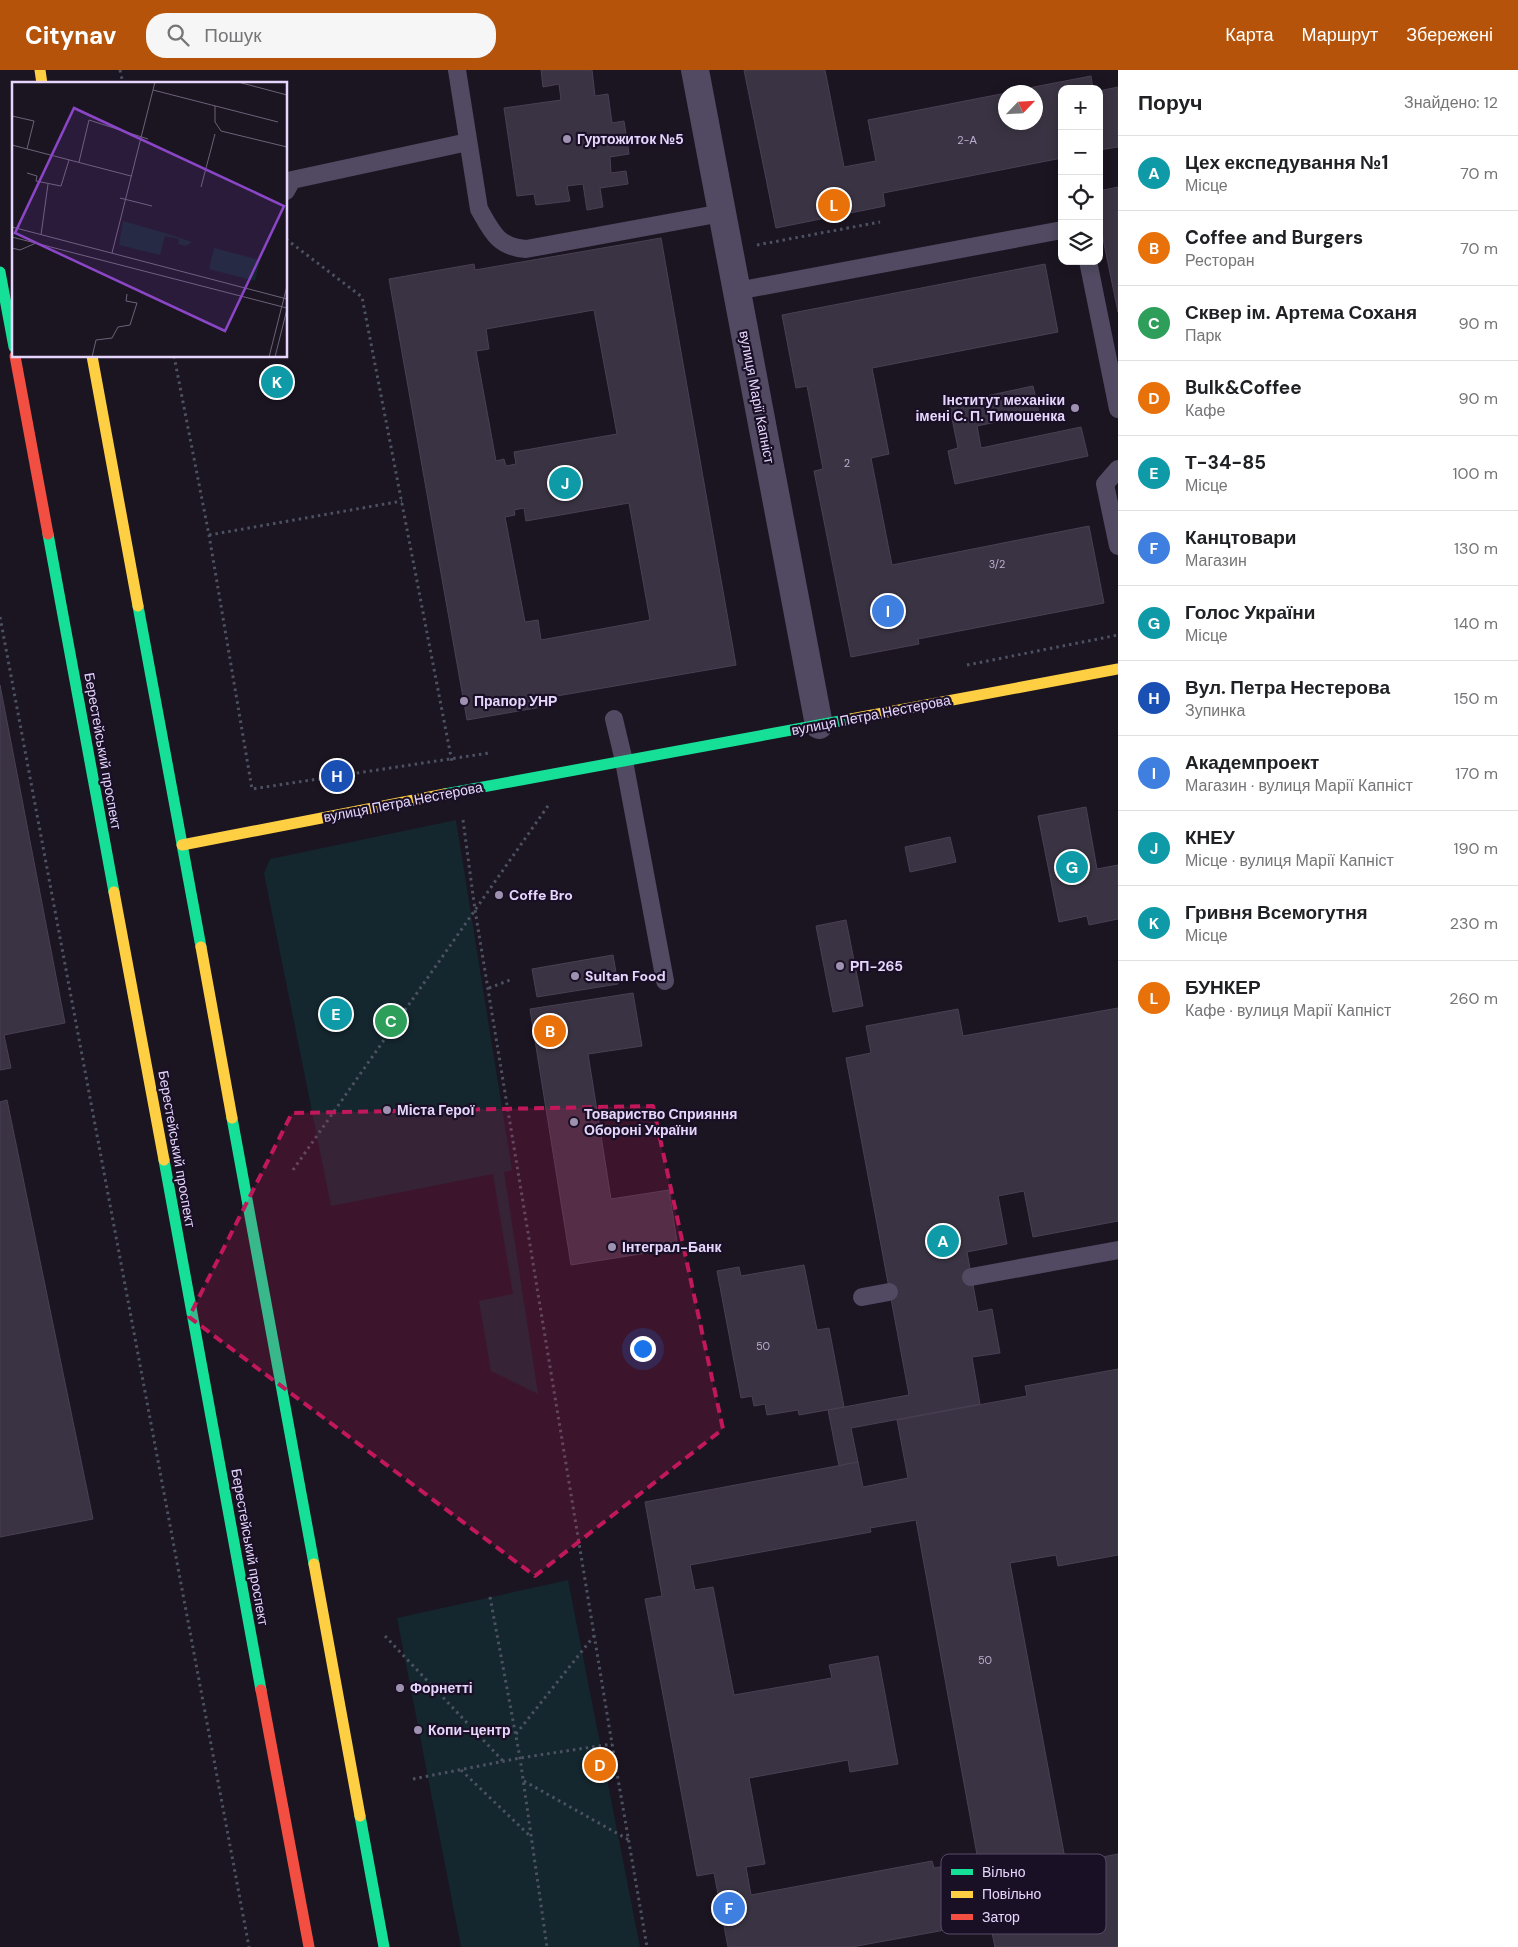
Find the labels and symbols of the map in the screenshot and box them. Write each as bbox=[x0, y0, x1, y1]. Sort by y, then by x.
inset map bbox=[12, 82, 288, 358]
north arrow bbox=[998, 85, 1043, 130]
place label: Гуртожиток №5 bbox=[577, 130, 684, 148]
marker: Гуртожиток №5 bbox=[561, 133, 573, 145]
house number: 2-А bbox=[957, 133, 977, 147]
pin: L bbox=[818, 186, 850, 224]
street label: вулиця Марії Капніст bbox=[735, 329, 779, 466]
pin: K bbox=[261, 363, 293, 401]
place label: Інститут механіки імені С. П. Тимошенка bbox=[915, 391, 1065, 425]
marker: Інститут механіки імені С. П. Тимошенка bbox=[1069, 402, 1081, 414]
house number: 2 bbox=[844, 456, 850, 470]
pin: J bbox=[549, 464, 581, 502]
house number: 3/2 bbox=[989, 557, 1005, 571]
pin: I bbox=[872, 592, 904, 630]
street label: Берестейський проспект bbox=[80, 671, 126, 832]
street label: вулиця Петра Нестерова bbox=[790, 691, 952, 739]
place label: Прапор УНР bbox=[474, 692, 557, 710]
marker: Прапор УНР bbox=[458, 695, 470, 707]
pin: H bbox=[321, 757, 353, 795]
street label: вулиця Петра Нестерова bbox=[322, 778, 484, 826]
pin: G bbox=[1056, 848, 1088, 886]
place label: Coffe Bro bbox=[509, 886, 573, 904]
marker: Coffe Bro bbox=[493, 889, 505, 901]
place label: РП-265 bbox=[850, 957, 903, 975]
marker: РП-265 bbox=[834, 960, 846, 972]
place label: Sultan Food bbox=[585, 967, 666, 985]
marker: Sultan Food bbox=[569, 970, 581, 982]
pin: E bbox=[320, 995, 352, 1033]
pin: C bbox=[375, 1002, 407, 1040]
pin: B bbox=[534, 1012, 566, 1050]
street label: Берестейський проспект bbox=[154, 1069, 200, 1230]
place label: Міста Герої bbox=[397, 1101, 475, 1119]
marker: Міста Герої bbox=[381, 1104, 393, 1116]
place label: Товариство Сприяння Обороні України bbox=[584, 1105, 737, 1139]
marker: Товариство Сприяння Обороні України bbox=[568, 1116, 580, 1128]
pin: A bbox=[927, 1222, 959, 1260]
place label: Інтеграл-Банк bbox=[622, 1238, 722, 1256]
marker: Інтеграл-Банк bbox=[606, 1241, 618, 1253]
your location bbox=[630, 1336, 656, 1362]
house number: 50 bbox=[756, 1339, 770, 1353]
street label: Берестейський проспект bbox=[227, 1467, 273, 1628]
house number: 50 bbox=[978, 1653, 992, 1667]
place label: Форнетті bbox=[410, 1679, 473, 1697]
marker: Форнетті bbox=[394, 1682, 406, 1694]
place label: Копи-центр bbox=[428, 1721, 510, 1739]
marker: Копи-центр bbox=[412, 1724, 424, 1736]
pin: D bbox=[584, 1746, 616, 1784]
legend bbox=[941, 1854, 1106, 1934]
text: Вільно bbox=[982, 1863, 1026, 1881]
text: Повільно bbox=[982, 1885, 1042, 1903]
pin: F bbox=[713, 1889, 745, 1927]
text: Затор bbox=[982, 1908, 1020, 1926]

